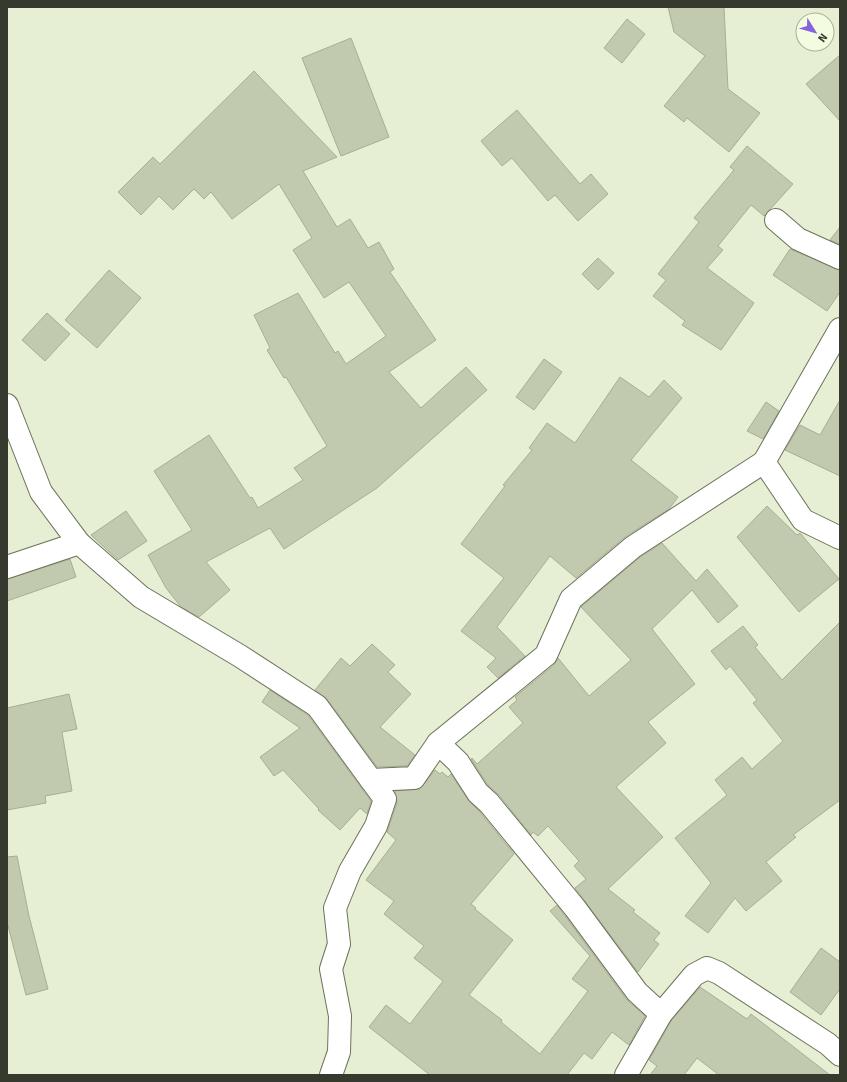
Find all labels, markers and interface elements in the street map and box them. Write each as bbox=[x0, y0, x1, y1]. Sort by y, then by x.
north arrow bbox=[795, 12, 835, 52]
text: N bbox=[815, 31, 830, 45]

